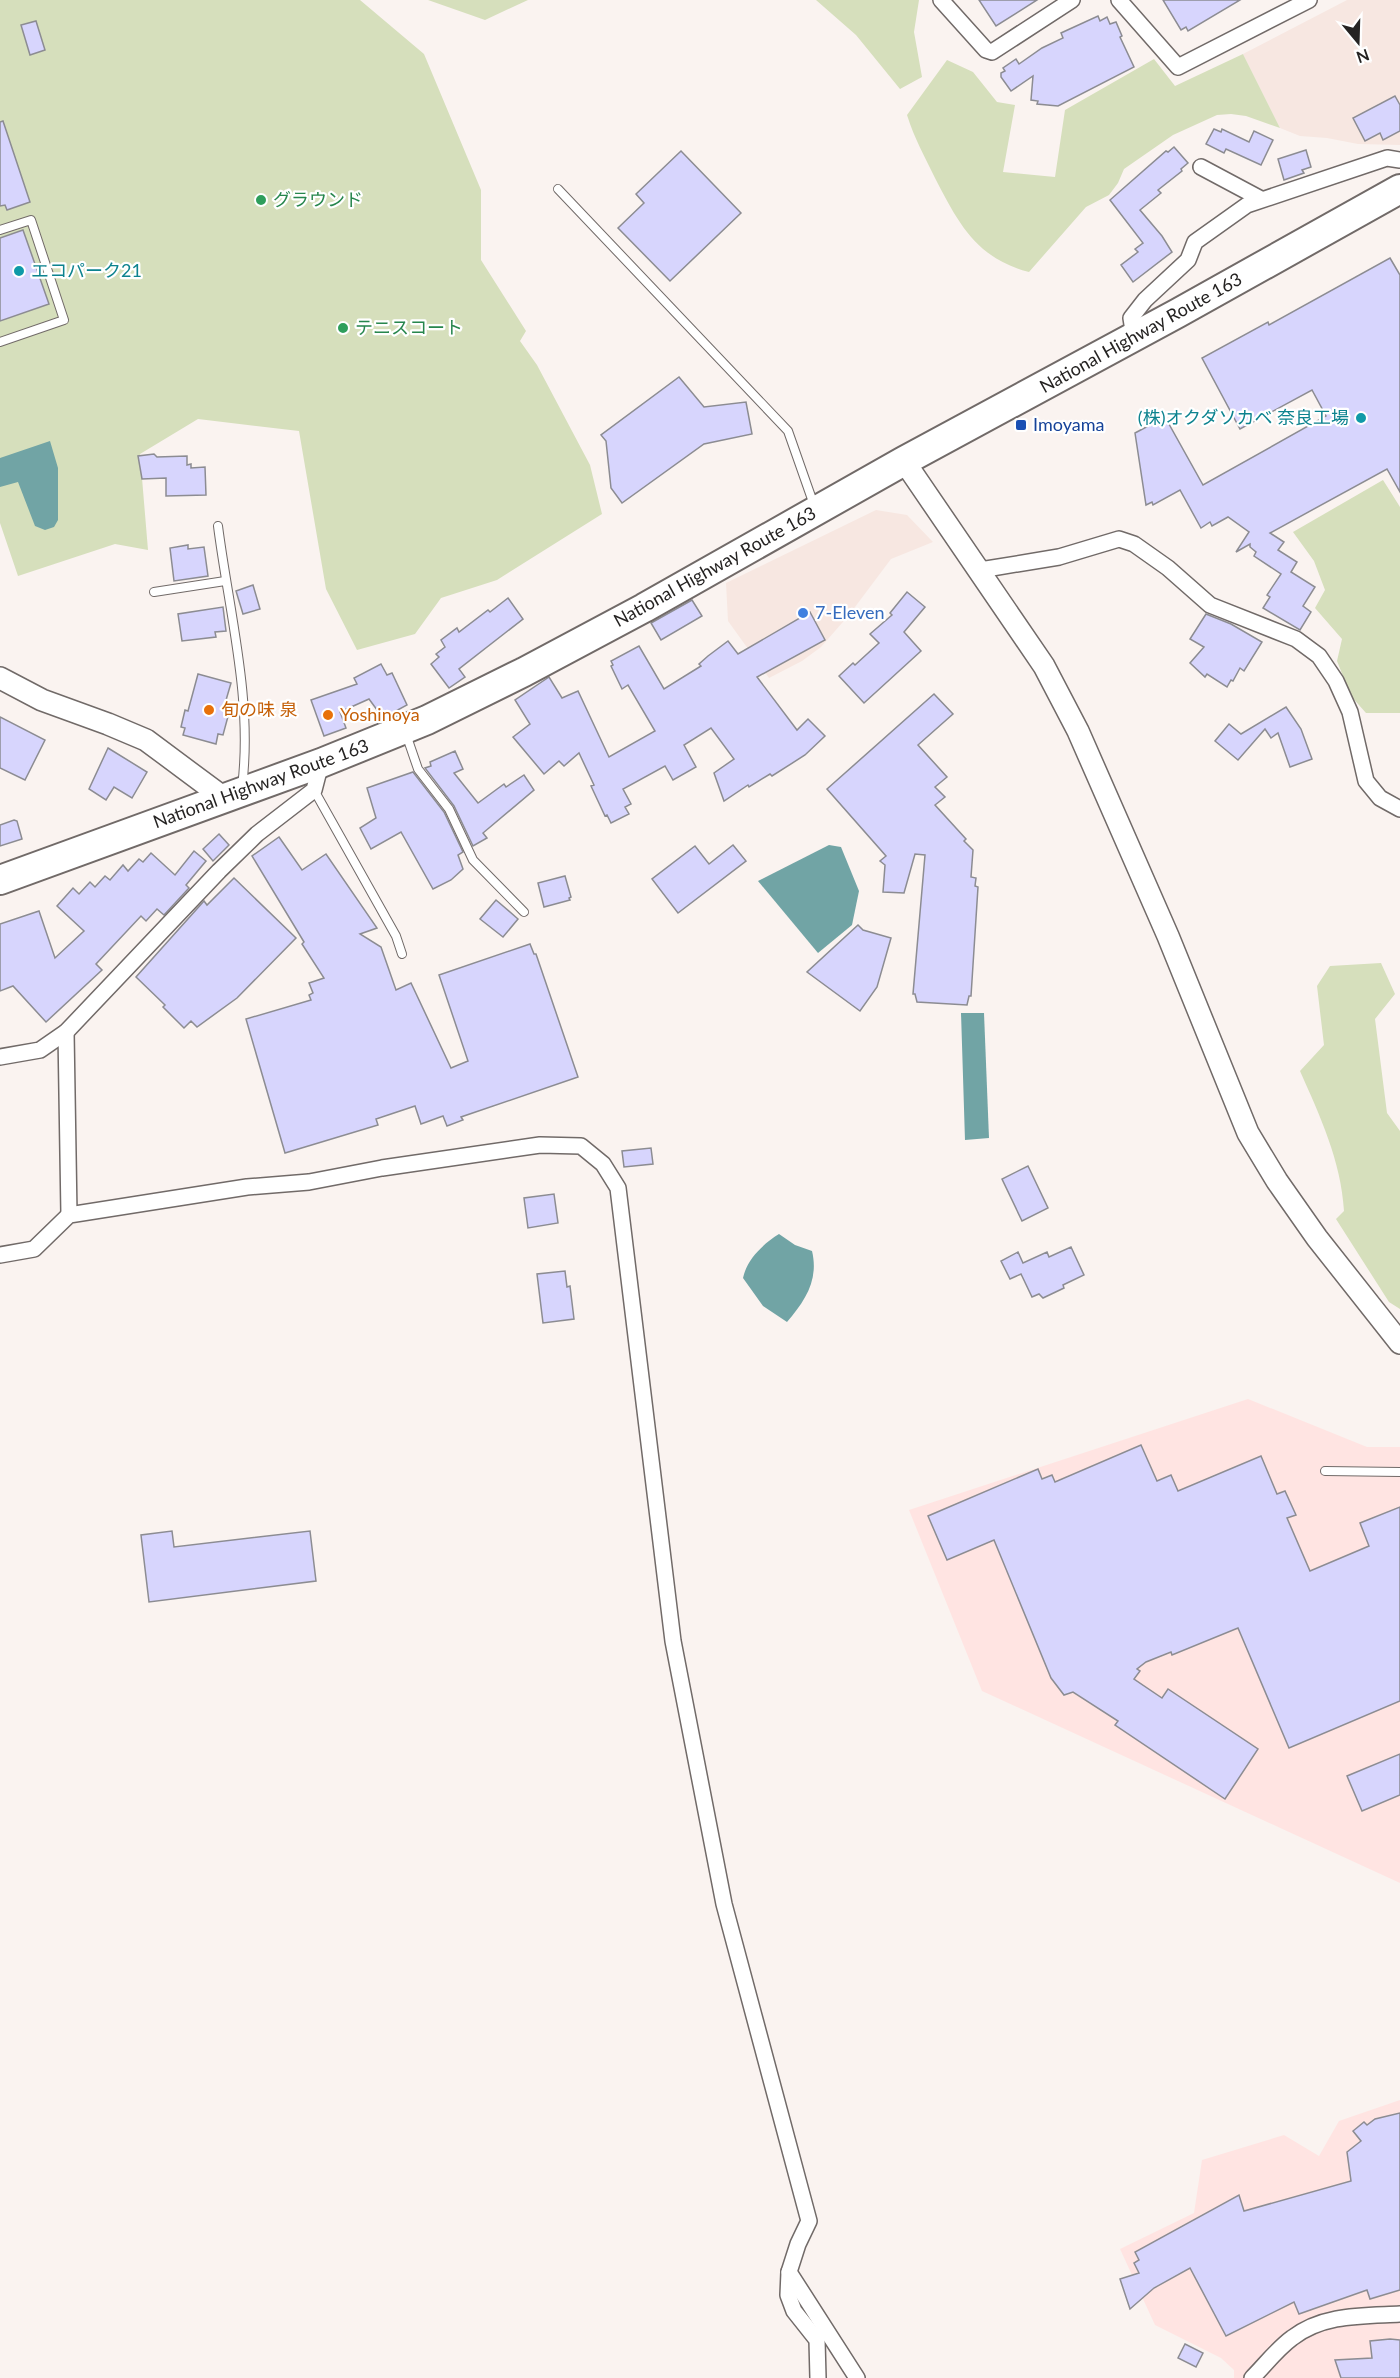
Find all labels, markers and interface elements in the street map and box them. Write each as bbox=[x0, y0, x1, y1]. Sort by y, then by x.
north arrow bbox=[1328, 12, 1388, 72]
text: N bbox=[1354, 46, 1372, 68]
place label: グラウンド bbox=[273, 188, 363, 210]
marker: グラウンド bbox=[254, 193, 268, 207]
place label: エコパーク21 bbox=[31, 259, 142, 281]
marker: エコパーク21 bbox=[12, 264, 26, 278]
street label: National Highway Route 163 bbox=[1036, 267, 1245, 397]
place label: テニスコート bbox=[355, 316, 463, 338]
marker: テニスコート bbox=[336, 321, 350, 335]
place label: (株)オクダソカベ 奈良工場 bbox=[1138, 406, 1349, 428]
marker: (株)オクダソカベ 奈良工場 bbox=[1354, 411, 1368, 425]
place label: Imoyama bbox=[1033, 413, 1104, 435]
marker: Imoyama bbox=[1014, 418, 1028, 432]
street label: National Highway Route 163 bbox=[610, 501, 819, 631]
place label: 7-Eleven bbox=[815, 601, 885, 623]
marker: 7-Eleven bbox=[796, 606, 810, 620]
place label: 旬の味 泉 bbox=[221, 698, 298, 720]
marker: 旬の味 泉 bbox=[202, 703, 216, 717]
place label: Yoshinoya bbox=[340, 703, 420, 725]
marker: Yoshinoya bbox=[321, 708, 335, 722]
street label: National Highway Route 163 bbox=[150, 734, 371, 832]

